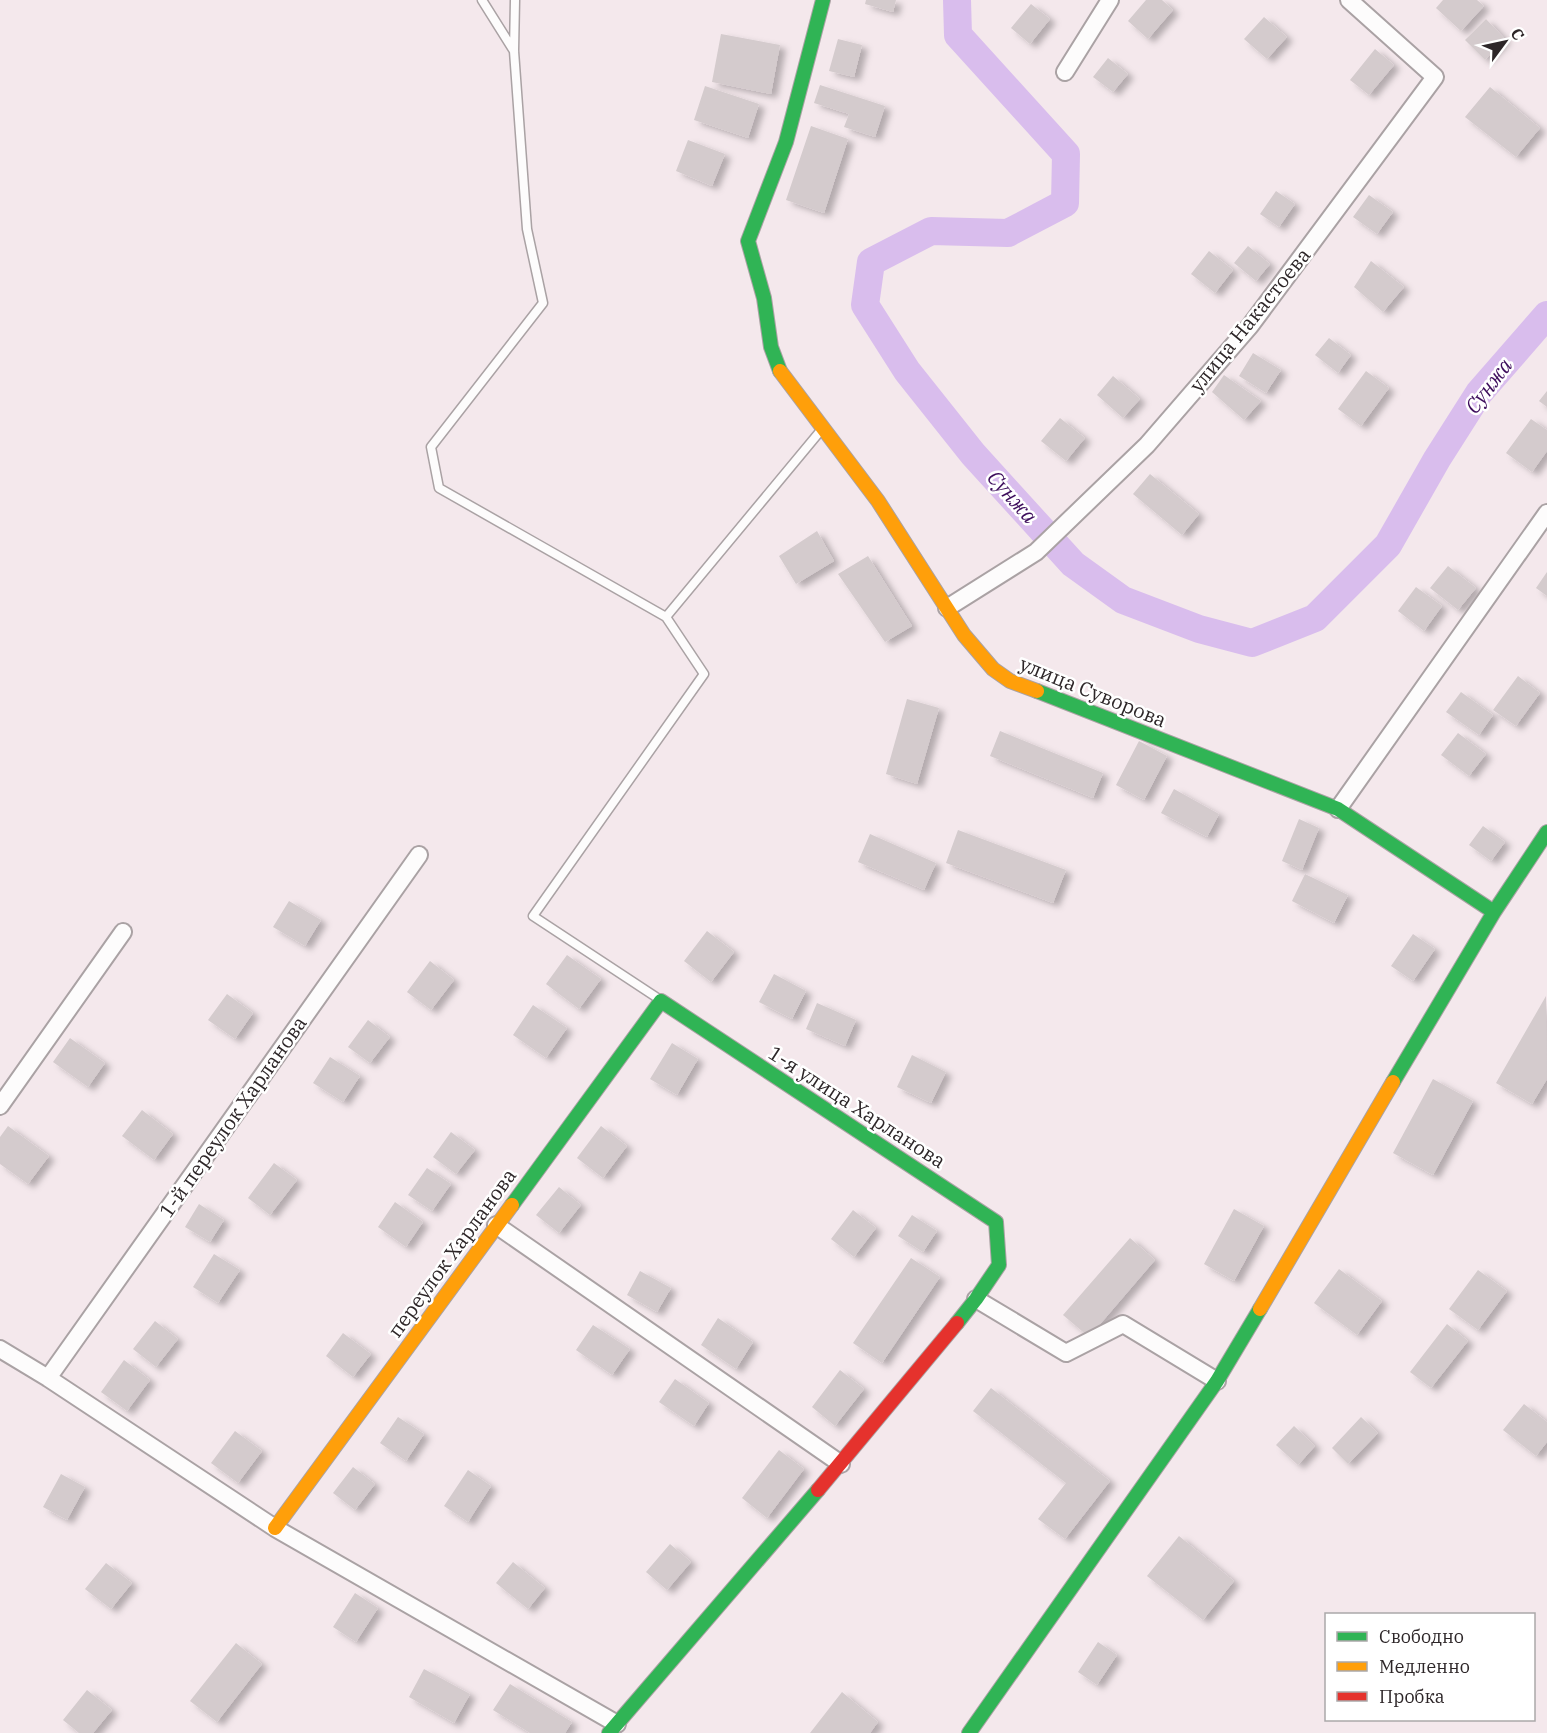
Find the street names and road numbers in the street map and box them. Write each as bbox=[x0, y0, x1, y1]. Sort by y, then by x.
street label: улица Накастоева bbox=[1183, 242, 1316, 397]
street label: улица Суворова bbox=[1016, 650, 1171, 733]
street label: 1-й переулок Харланова bbox=[153, 1011, 313, 1223]
street label: 1-я улица Харланова bbox=[763, 1039, 951, 1174]
street label: переулок Харланова bbox=[381, 1163, 522, 1343]

